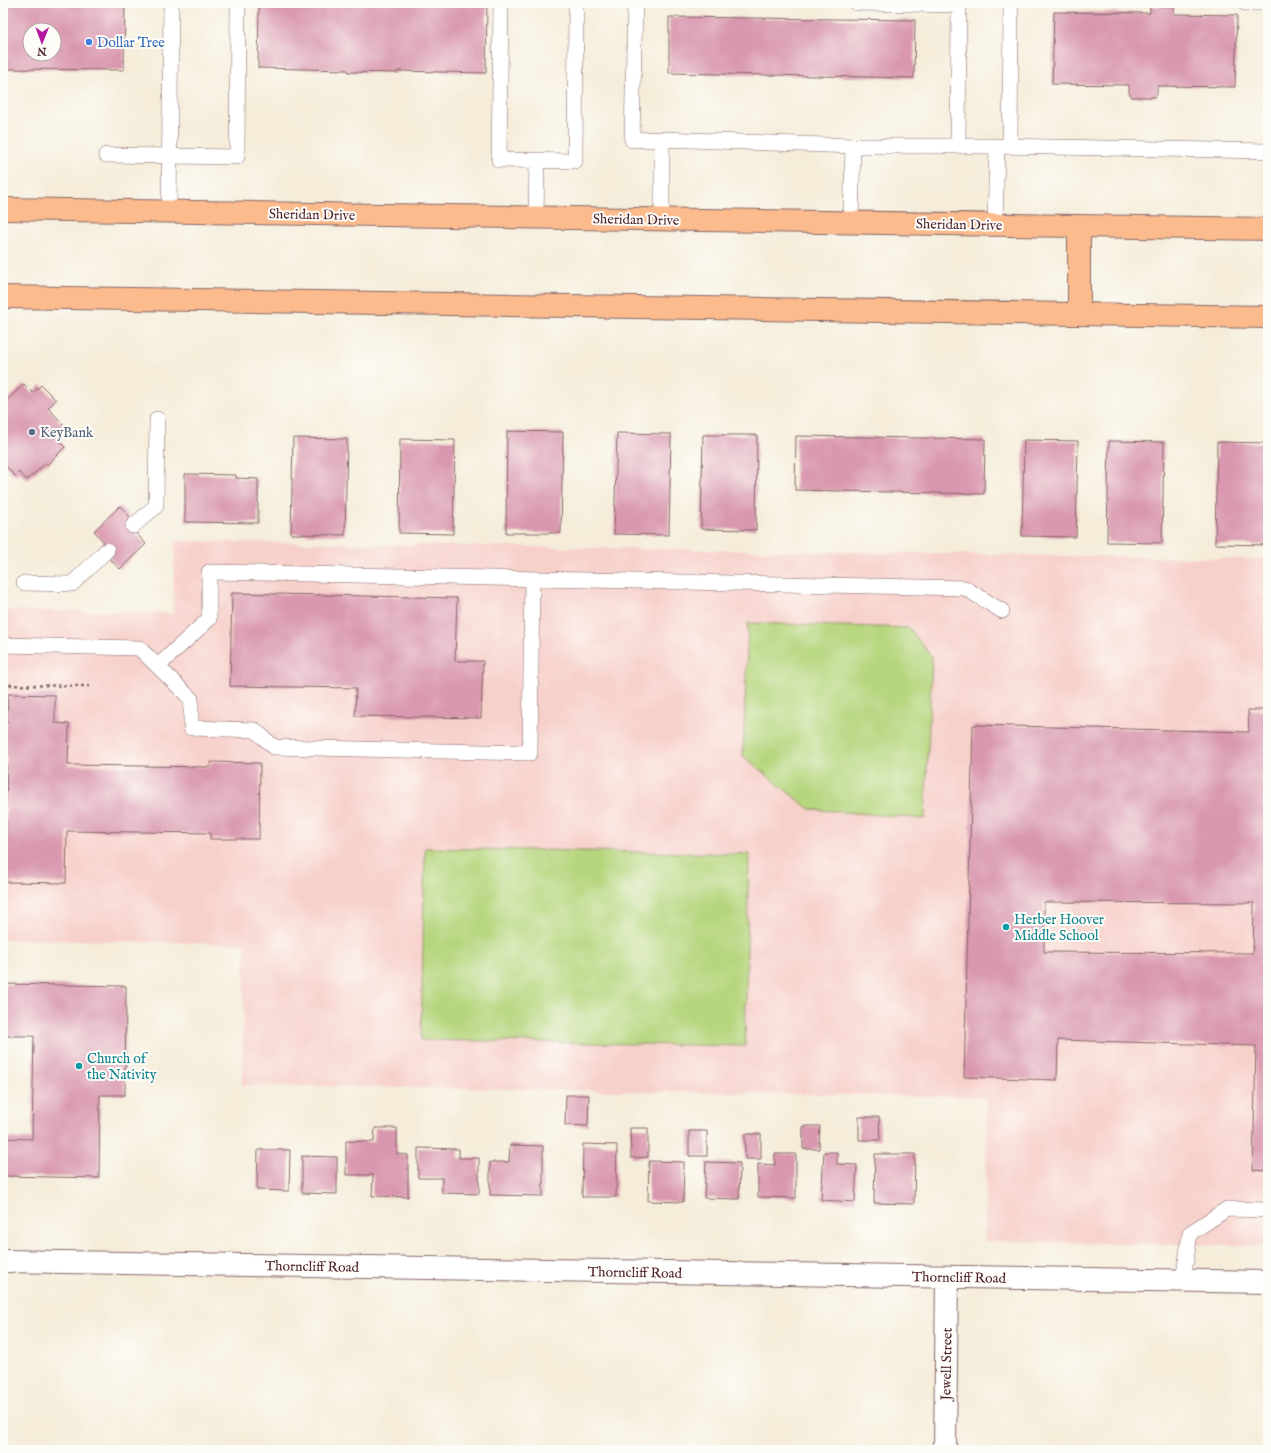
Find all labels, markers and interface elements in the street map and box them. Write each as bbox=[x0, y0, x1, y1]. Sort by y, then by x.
north arrow bbox=[22, 22, 62, 62]
place label: Dollar Tree bbox=[97, 34, 165, 52]
marker: Dollar Tree bbox=[84, 37, 94, 47]
text: N bbox=[36, 44, 48, 58]
street label: Sheridan Drive bbox=[269, 205, 356, 225]
street label: Sheridan Drive bbox=[593, 210, 680, 230]
street label: Sheridan Drive bbox=[916, 215, 1003, 235]
place label: KeyBank bbox=[40, 424, 94, 442]
marker: KeyBank bbox=[27, 427, 37, 437]
place label: Herber Hoover Middle School bbox=[1014, 911, 1104, 945]
marker: Herber Hoover Middle School bbox=[1001, 922, 1011, 932]
place label: Church of the Nativity bbox=[87, 1050, 157, 1084]
marker: Church of the Nativity bbox=[74, 1061, 84, 1071]
street label: Thorncliff Road bbox=[265, 1257, 360, 1277]
street label: Thorncliff Road bbox=[588, 1263, 683, 1283]
street label: Thorncliff Road bbox=[912, 1268, 1007, 1288]
street label: Jewell Street bbox=[937, 1327, 957, 1403]

